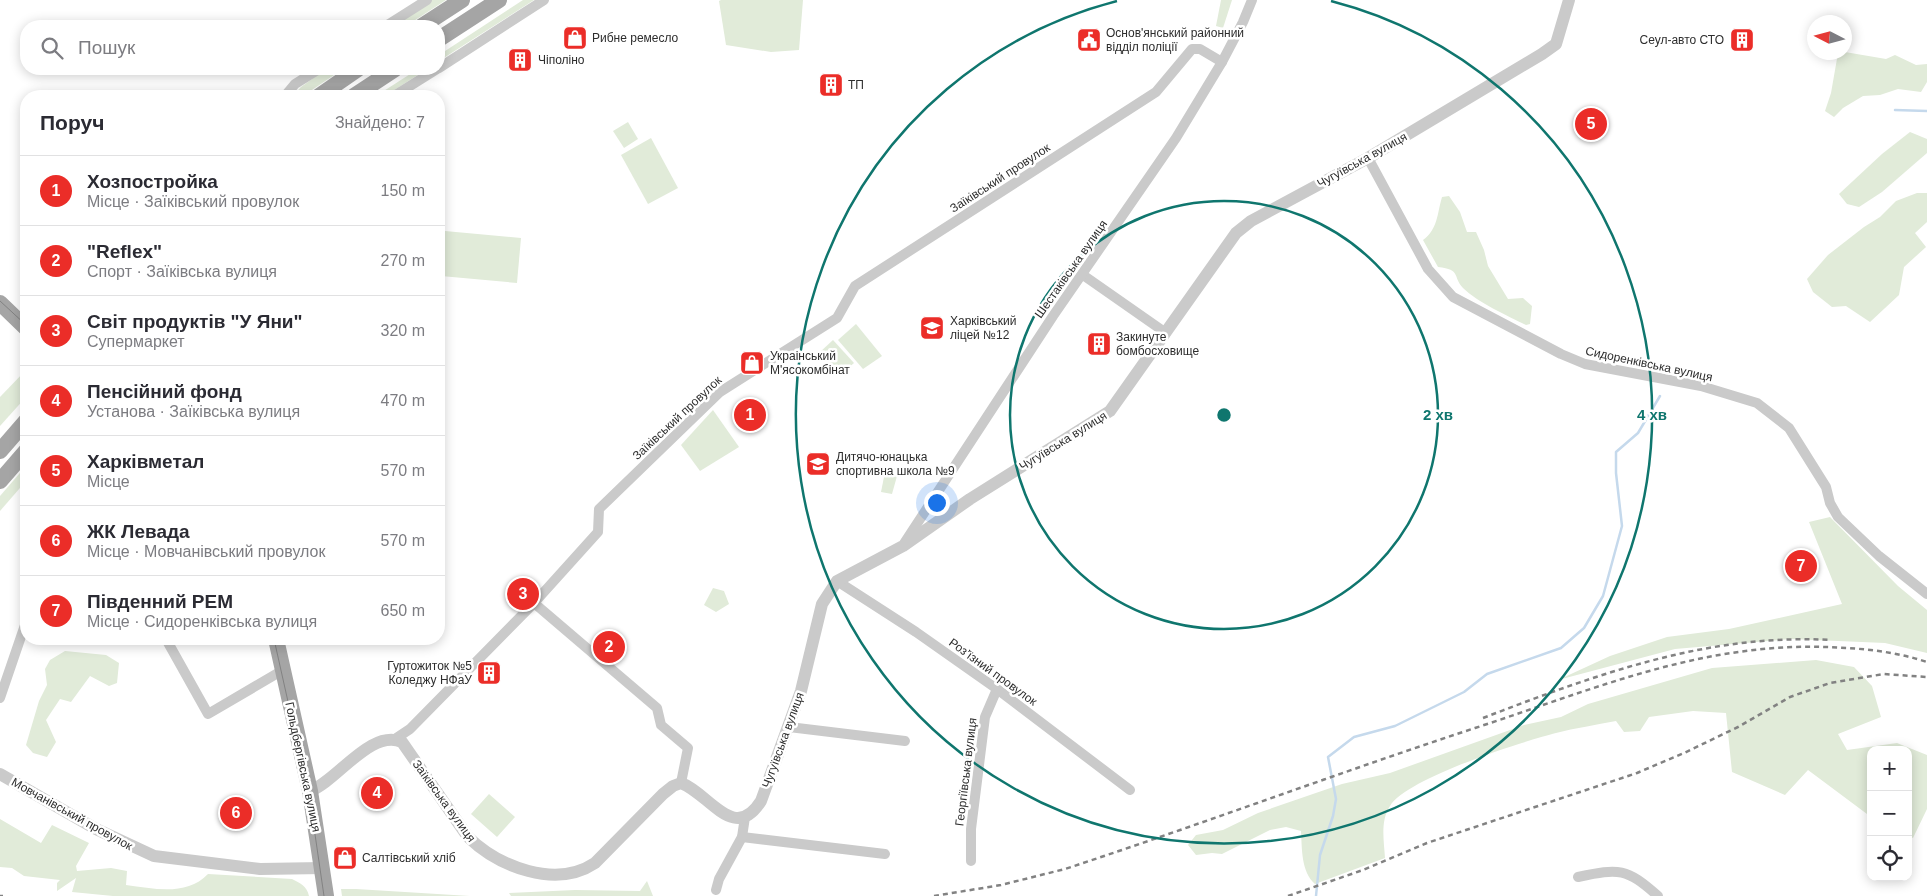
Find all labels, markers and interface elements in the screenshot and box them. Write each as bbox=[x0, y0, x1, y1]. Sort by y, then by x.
north arrow bbox=[1807, 15, 1852, 60]
search box bbox=[20, 20, 445, 75]
shop icon: Рибне ремесло bbox=[562, 25, 588, 51]
place label: Основ'янський районний відділ поліції bbox=[1106, 26, 1244, 54]
public building icon: Основ'янський районний відділ поліції bbox=[1076, 27, 1102, 53]
building icon: Сеул-авто СТО bbox=[1729, 27, 1755, 53]
place label: Рибне ремесло bbox=[592, 31, 679, 45]
place label: Сеул-авто СТО bbox=[1640, 33, 1724, 47]
icon: search bbox=[38, 34, 66, 62]
text: Пошук bbox=[78, 37, 135, 58]
building icon: Чіполіно bbox=[507, 47, 533, 73]
place label: Чіполіно bbox=[538, 53, 585, 67]
building icon: ТП bbox=[818, 72, 844, 98]
place label: ТП bbox=[848, 78, 864, 92]
pin: 5 bbox=[1575, 105, 1607, 143]
text: Поруч bbox=[40, 111, 104, 134]
text: Знайдено: 7 bbox=[335, 114, 425, 131]
street label: Чугуївська вулиця bbox=[1315, 129, 1409, 191]
street label: Заїківський провулок bbox=[947, 140, 1053, 216]
text: Хозпостройка bbox=[87, 171, 218, 192]
text: 1 bbox=[52, 182, 60, 199]
text: 150 m bbox=[381, 182, 425, 199]
text: Місце · Заїківський провулок bbox=[87, 193, 299, 210]
street label: Шестаківська вулиця bbox=[1032, 217, 1110, 321]
text: "Reflex" bbox=[87, 241, 162, 262]
text: 2 bbox=[52, 252, 60, 269]
text: 270 m bbox=[381, 252, 425, 269]
text: Спорт · Заїківська вулиця bbox=[87, 263, 277, 280]
text: Світ продуктів "У Яни" bbox=[87, 311, 303, 332]
place label: Харківський ліцей №12 bbox=[950, 314, 1016, 342]
school or university icon: Харківський ліцей №12 bbox=[919, 315, 945, 341]
text: 3 bbox=[52, 322, 60, 339]
text: 320 m bbox=[381, 322, 425, 339]
place label: Закинуте бомбосховище bbox=[1116, 330, 1200, 358]
building icon: Закинуте бомбосховище bbox=[1086, 331, 1112, 357]
text: Супермаркет bbox=[87, 333, 185, 350]
street label: Сидоренківська вулиця bbox=[1584, 344, 1714, 384]
place label: Украінський М'ясокомбінат bbox=[770, 349, 850, 377]
shop icon: Украінський М'ясокомбінат bbox=[739, 350, 765, 376]
street label: Заїківський провулок bbox=[630, 373, 725, 463]
text: Пенсійний фонд bbox=[87, 381, 242, 402]
text: 4 bbox=[52, 392, 60, 409]
text: 470 m bbox=[381, 392, 425, 409]
pin: 1 bbox=[734, 396, 766, 434]
text: Установа · Заїківська вулиця bbox=[87, 403, 300, 420]
centre of rings bbox=[1215, 406, 1233, 424]
text: 2 хв bbox=[1423, 406, 1453, 423]
text: 4 хв bbox=[1637, 406, 1667, 423]
street label: Чугуївська вулиця bbox=[1017, 408, 1109, 474]
place label: Дитячо-юнацька спортивна школа №9 bbox=[836, 450, 955, 478]
text: Харківметал bbox=[87, 451, 204, 472]
school or university icon: Дитячо-юнацька спортивна школа №9 bbox=[805, 451, 831, 477]
text: 5 bbox=[52, 462, 60, 479]
text: 570 m bbox=[381, 462, 425, 479]
text: Місце bbox=[87, 473, 130, 490]
your location bbox=[924, 490, 950, 516]
text: ЖК Левада bbox=[87, 521, 190, 542]
text: 6 bbox=[52, 532, 60, 549]
text: 570 m bbox=[381, 532, 425, 549]
text: Місце · Мовчанівський провулок bbox=[87, 543, 325, 560]
pin: 7 bbox=[1785, 547, 1817, 585]
pin: 3 bbox=[507, 575, 539, 613]
text: Південний РЕМ bbox=[87, 591, 233, 612]
text: 7 bbox=[52, 602, 60, 619]
text: 650 m bbox=[381, 602, 425, 619]
text: Місце · Сидоренківська вулиця bbox=[87, 613, 317, 630]
pin: 2 bbox=[593, 628, 625, 666]
street label: Роз’їзний провулок bbox=[946, 635, 1040, 709]
place label: Гуртожиток №5 Коледжу НФаУ bbox=[387, 659, 472, 687]
building icon: Гуртожиток №5 Коледжу НФаУ bbox=[476, 660, 502, 686]
street label: Чугуївська вулиця bbox=[759, 690, 807, 790]
street label: Гольдбергівська вулиця bbox=[282, 701, 324, 833]
street label: Георгіївська вулиця bbox=[952, 717, 980, 827]
map controls bbox=[1867, 746, 1912, 881]
button: + bbox=[1867, 746, 1912, 791]
street label: Заїківська вулиця bbox=[410, 757, 478, 845]
pin: 4 bbox=[361, 774, 393, 812]
street label: Мовчанівський провулок bbox=[9, 775, 136, 853]
button: − bbox=[1867, 791, 1912, 836]
pin: 6 bbox=[220, 794, 252, 832]
button: locate bbox=[1867, 836, 1912, 881]
shop icon: Салтівський хліб bbox=[332, 845, 358, 871]
place label: Салтівський хліб bbox=[362, 851, 456, 865]

